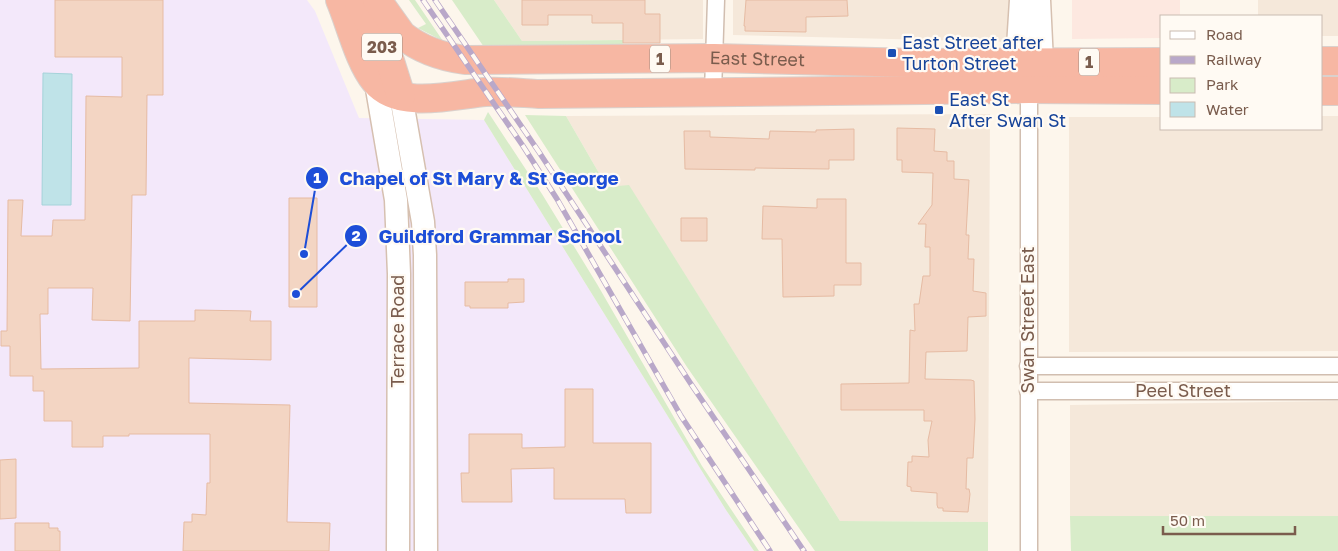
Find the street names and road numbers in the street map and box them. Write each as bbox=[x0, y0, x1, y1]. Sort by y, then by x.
road number: 203 bbox=[362, 34, 402, 61]
road number: 1 bbox=[650, 46, 670, 72]
street label: East Street bbox=[709, 46, 805, 70]
road number: 1 bbox=[1079, 48, 1099, 76]
street label: Swan Street East bbox=[1016, 247, 1038, 393]
street label: Terrace Road bbox=[386, 275, 408, 387]
street label: Peel Street bbox=[1135, 379, 1231, 401]

